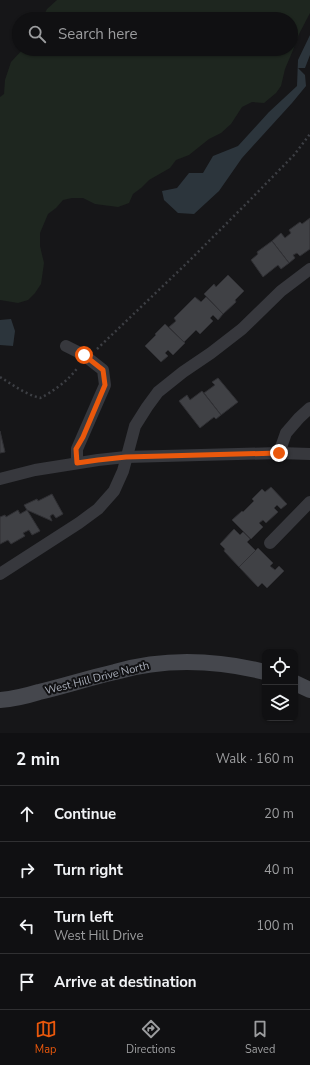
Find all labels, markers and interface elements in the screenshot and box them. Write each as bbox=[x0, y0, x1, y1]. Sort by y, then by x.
search box bbox=[12, 12, 298, 56]
icon: search bbox=[26, 23, 48, 45]
text: Search here bbox=[58, 24, 138, 44]
route start bbox=[75, 346, 93, 364]
route end bbox=[270, 444, 288, 462]
map controls bbox=[262, 649, 298, 721]
button: locate bbox=[262, 649, 298, 685]
street label: West Hill Drive North bbox=[43, 658, 151, 698]
button: layers bbox=[262, 685, 298, 721]
text: 2 min bbox=[16, 748, 60, 771]
text: Walk · 160 m bbox=[216, 750, 294, 768]
icon: ahead bbox=[16, 803, 38, 825]
text: Continue bbox=[54, 804, 116, 824]
text: 20 m bbox=[264, 805, 294, 823]
icon: right bbox=[16, 859, 38, 881]
text: Turn right bbox=[54, 860, 123, 880]
text: 40 m bbox=[264, 861, 294, 879]
text: Turn left bbox=[54, 907, 113, 927]
icon: left bbox=[16, 915, 38, 937]
text: 100 m bbox=[256, 917, 294, 935]
text: West Hill Drive bbox=[54, 927, 143, 945]
icon: arrive bbox=[16, 971, 38, 993]
text: Arrive at destination bbox=[54, 972, 197, 992]
tab: Map bbox=[35, 1018, 57, 1057]
tab: Directions bbox=[126, 1018, 176, 1057]
tab: Saved bbox=[245, 1018, 275, 1057]

